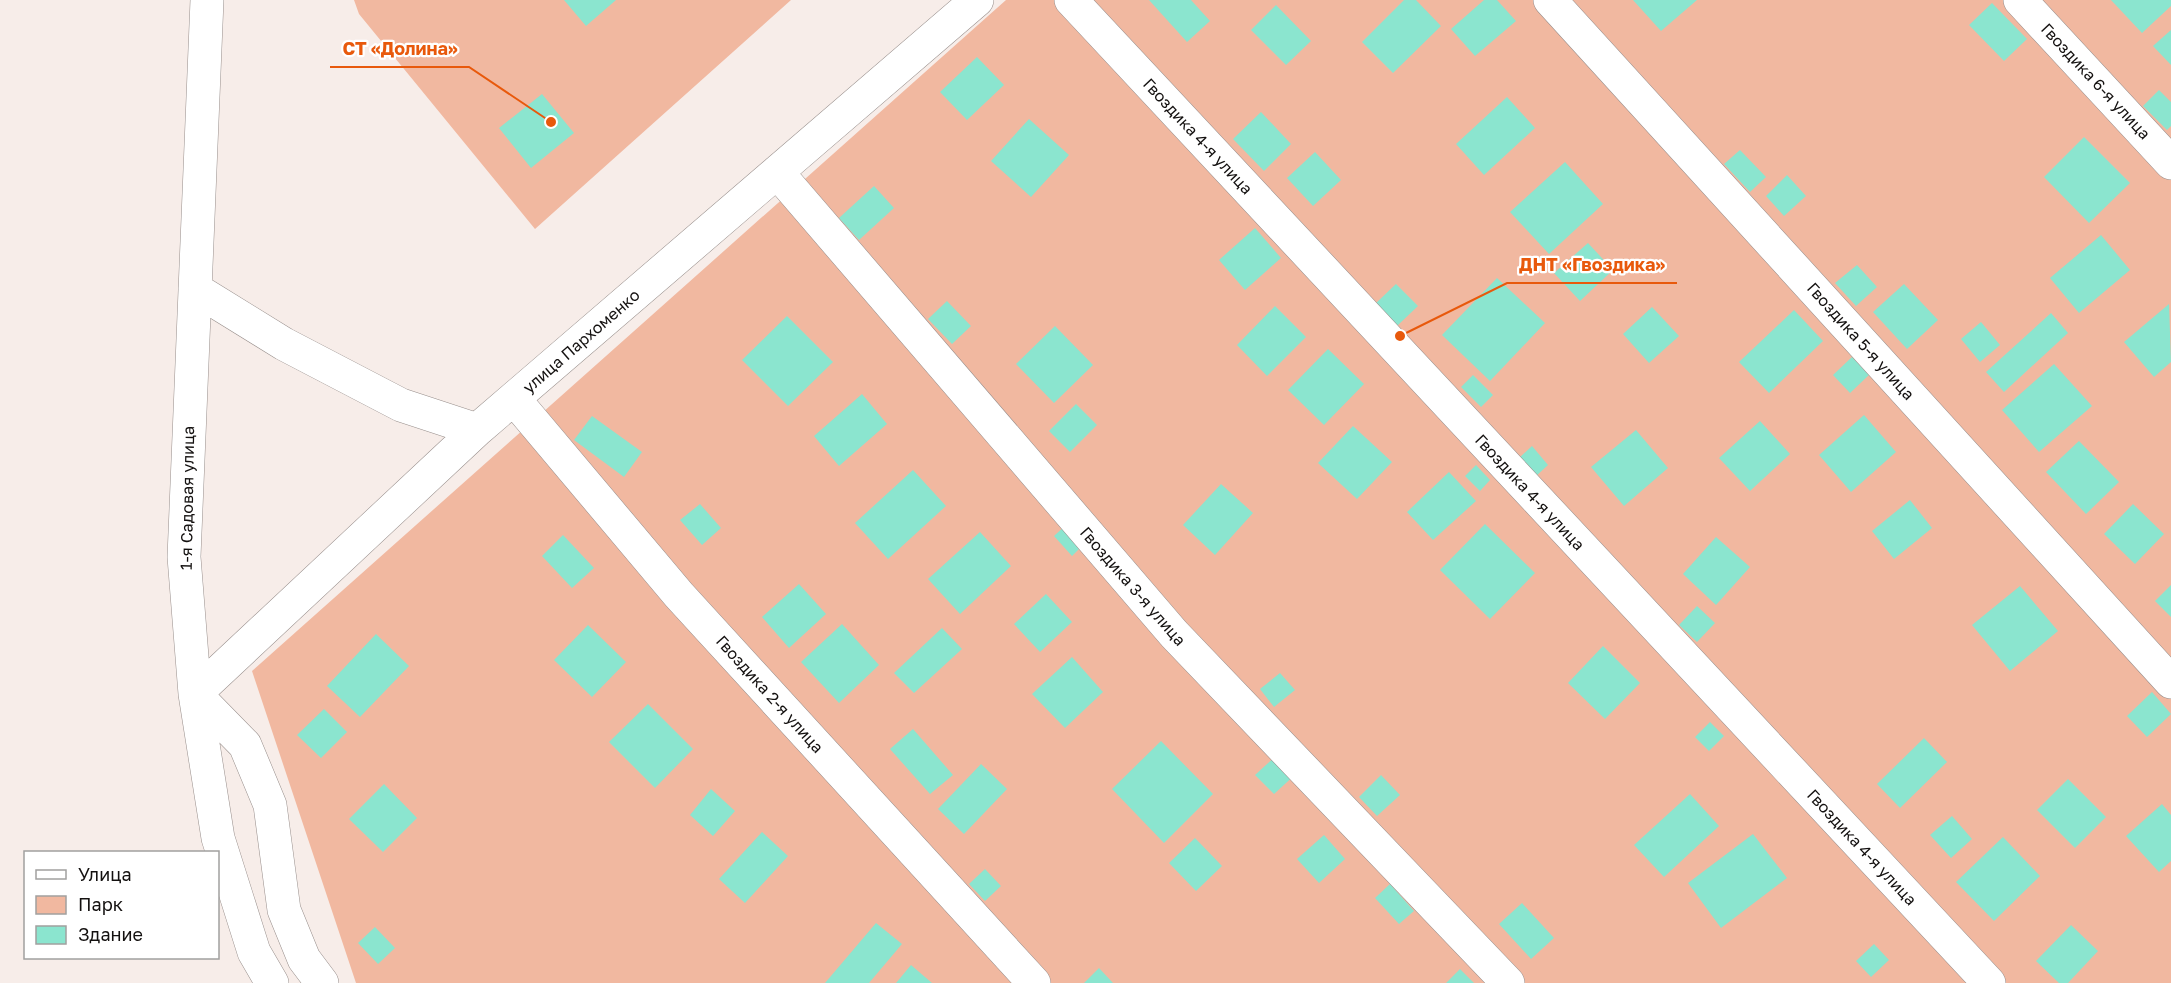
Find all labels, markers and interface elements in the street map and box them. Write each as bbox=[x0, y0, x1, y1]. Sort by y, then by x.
street label: Гвоздика 6-я улица bbox=[2037, 19, 2155, 143]
callout: СТ «Долина» bbox=[330, 31, 469, 67]
text: СТ «Долина» bbox=[342, 37, 458, 59]
street label: Гвоздика 4-я улица bbox=[1139, 74, 1257, 198]
callout: ДНТ «Гвоздика» bbox=[1507, 247, 1677, 283]
text: ДНТ «Гвоздика» bbox=[1519, 253, 1665, 275]
street label: Гвоздика 5-я улица bbox=[1803, 278, 1919, 404]
street label: улица Пархоменко bbox=[518, 285, 644, 397]
street label: 1-я Садовая улица bbox=[176, 426, 198, 570]
street label: Гвоздика 4-я улица bbox=[1471, 430, 1589, 554]
street label: Гвоздика 3-я улица bbox=[1076, 522, 1190, 650]
street label: Гвоздика 2-я улица bbox=[712, 631, 828, 757]
street label: Гвоздика 4-я улица bbox=[1803, 785, 1921, 909]
legend bbox=[24, 851, 219, 959]
text: Улица bbox=[78, 863, 132, 885]
text: Парк bbox=[78, 893, 123, 915]
text: Здание bbox=[78, 923, 143, 945]

